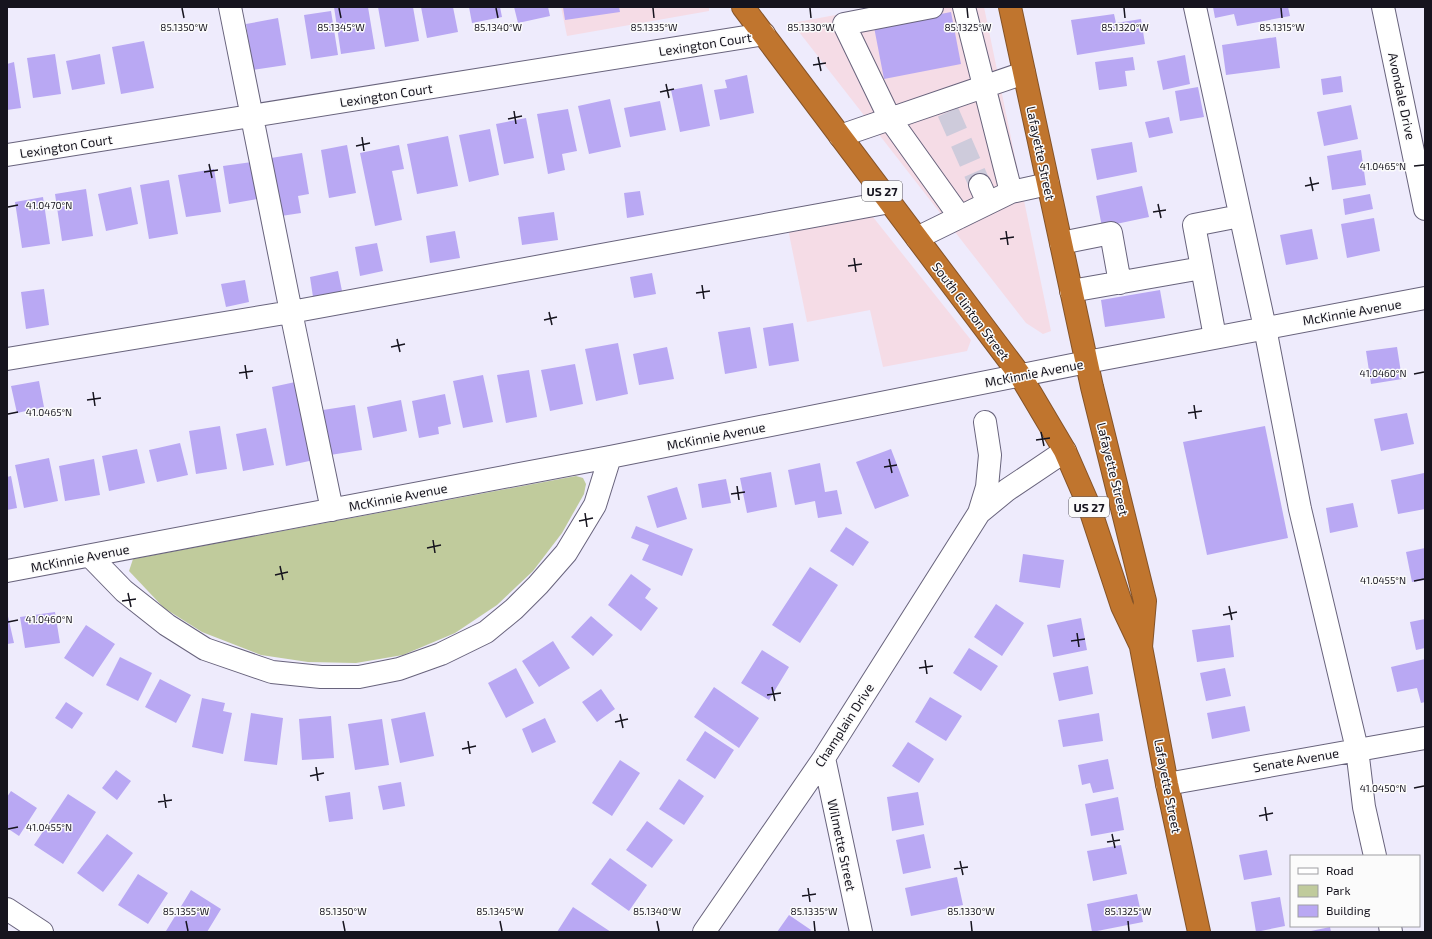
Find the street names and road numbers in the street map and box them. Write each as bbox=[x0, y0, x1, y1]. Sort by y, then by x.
street label: Lexington Court bbox=[657, 29, 753, 59]
street label: Avondale Drive bbox=[1385, 51, 1419, 141]
street label: Lexington Court bbox=[338, 80, 434, 110]
street label: Lafayette Street bbox=[1023, 105, 1059, 201]
street label: Lexington Court bbox=[18, 131, 114, 161]
road number: US 27 bbox=[862, 181, 902, 201]
street label: South Clinton Street bbox=[929, 259, 1013, 363]
street label: McKinnie Avenue bbox=[1301, 295, 1403, 329]
street label: McKinnie Avenue bbox=[983, 356, 1085, 390]
street label: McKinnie Avenue bbox=[665, 419, 767, 453]
street label: Lafayette Street bbox=[1094, 421, 1132, 517]
street label: McKinnie Avenue bbox=[347, 480, 449, 514]
road number: US 27 bbox=[1069, 497, 1109, 517]
street label: McKinnie Avenue bbox=[29, 541, 131, 575]
street label: Champlain Drive bbox=[811, 680, 877, 770]
street label: Lafayette Street bbox=[1151, 738, 1185, 834]
street label: Senate Avenue bbox=[1252, 745, 1340, 775]
street label: Wilmette Street bbox=[824, 798, 860, 893]

